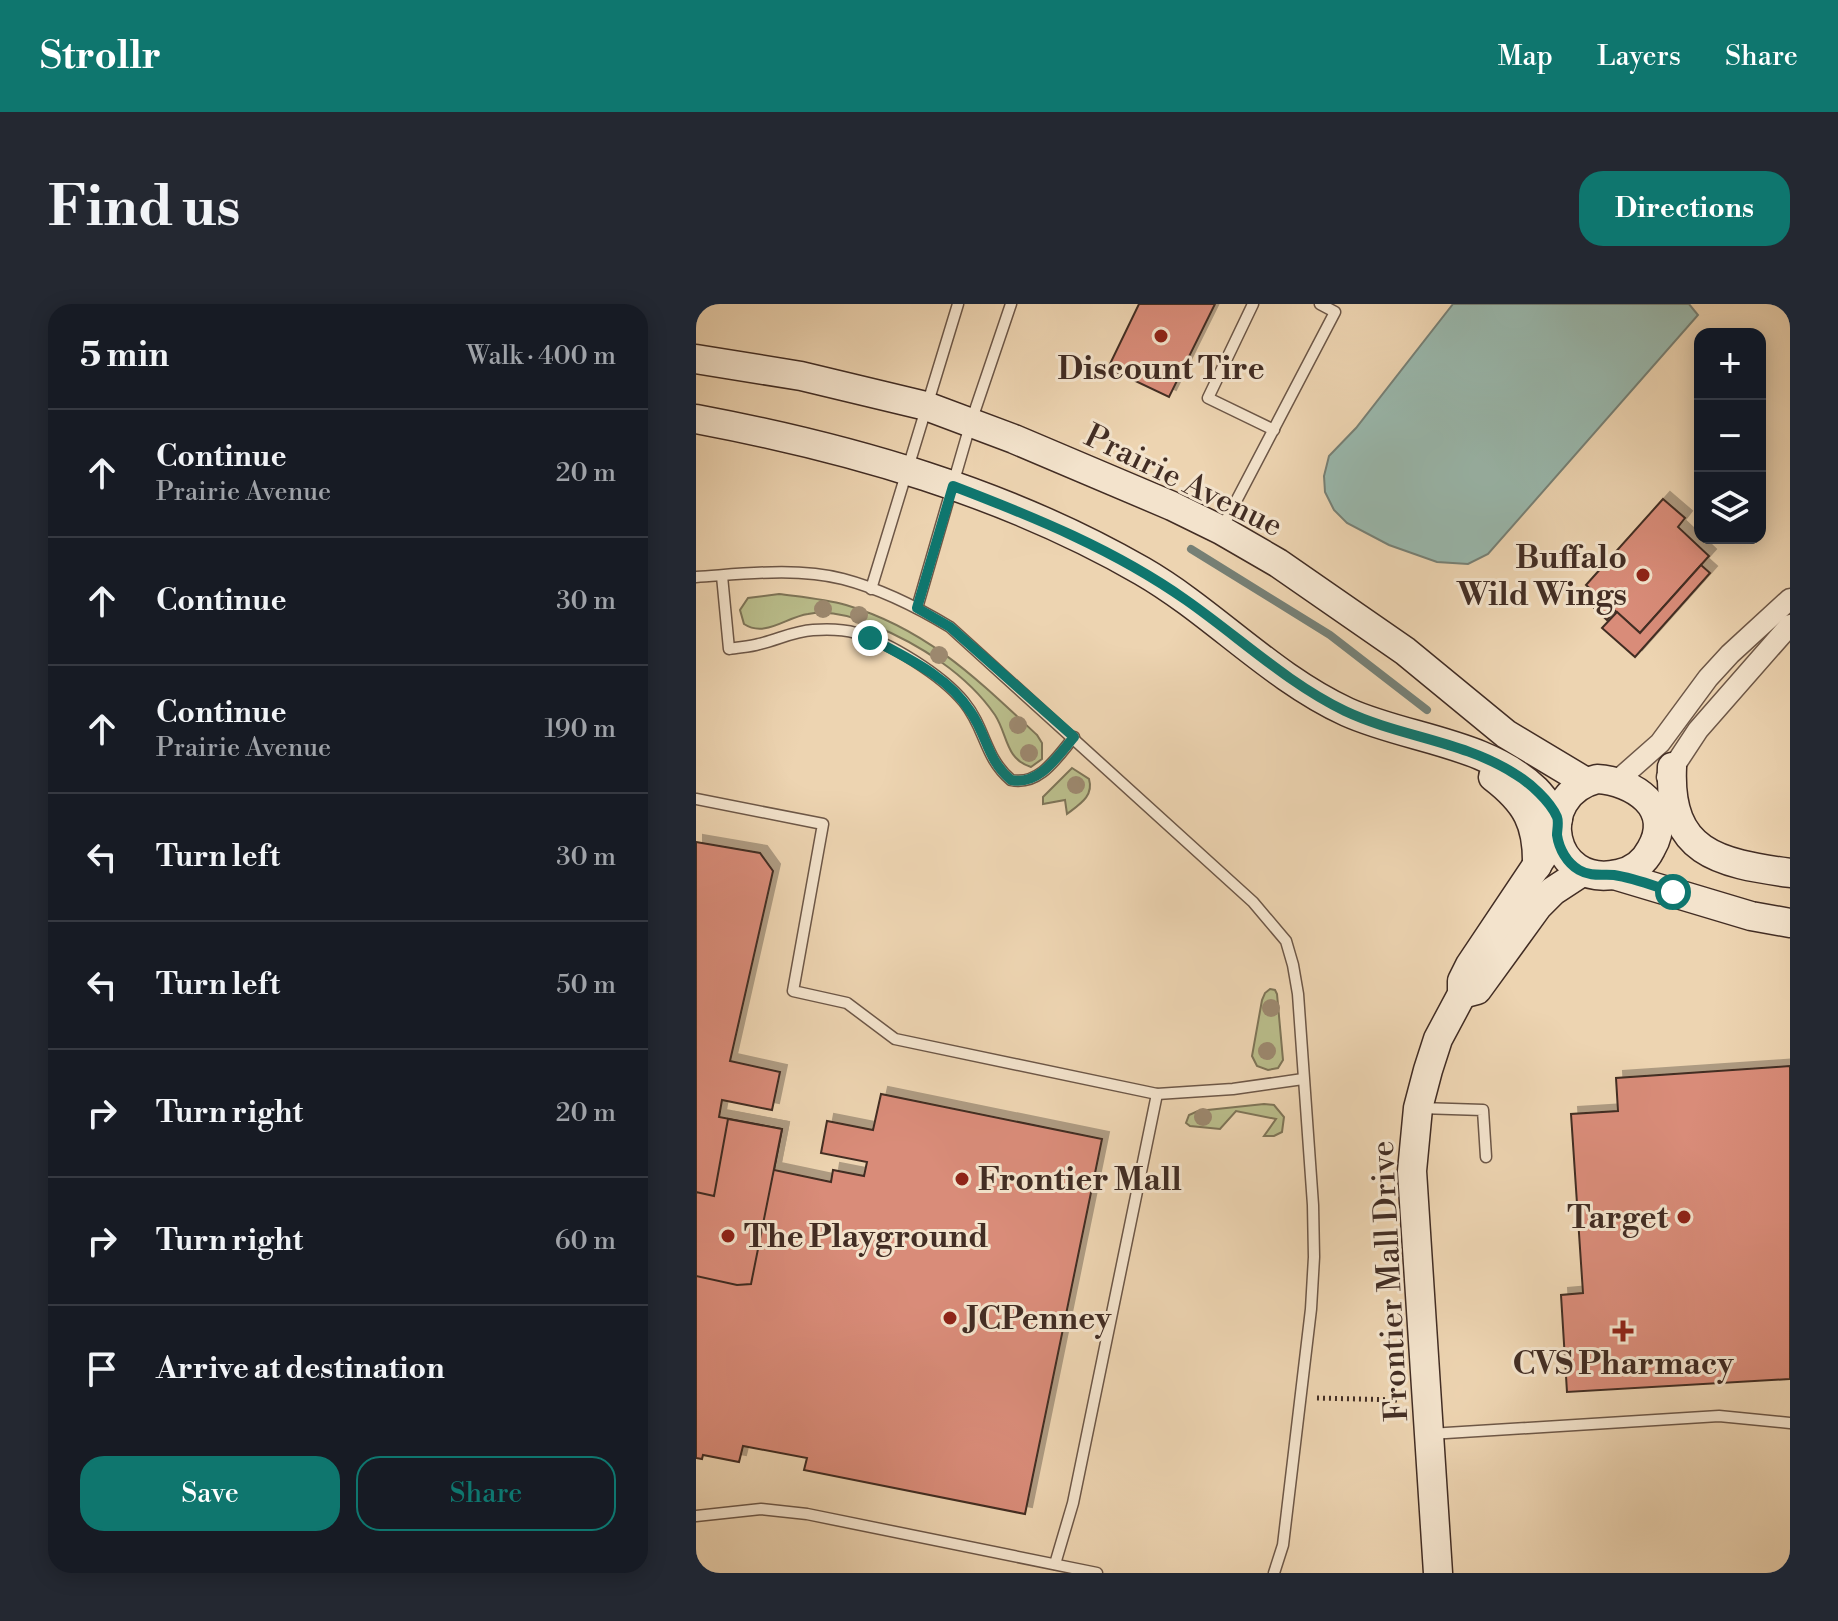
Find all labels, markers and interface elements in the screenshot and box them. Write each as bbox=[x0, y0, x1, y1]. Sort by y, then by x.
text: Strollr bbox=[40, 33, 161, 80]
text: Map bbox=[1498, 39, 1553, 74]
text: Layers bbox=[1597, 39, 1681, 74]
text: Share bbox=[1725, 39, 1798, 74]
button: Directions bbox=[1579, 171, 1790, 246]
text: Find us bbox=[48, 173, 241, 243]
marker: Discount Tire bbox=[1152, 327, 1170, 345]
map controls bbox=[1694, 328, 1766, 544]
button: + bbox=[1694, 328, 1766, 400]
text: 5 min bbox=[80, 335, 169, 377]
text: Walk · 400 m bbox=[467, 340, 616, 372]
place label: Discount Tire bbox=[1057, 349, 1265, 389]
button: − bbox=[1694, 400, 1766, 472]
street label: Prairie Avenue bbox=[1078, 416, 1289, 546]
text: Continue bbox=[156, 438, 287, 476]
icon: ahead bbox=[80, 451, 124, 495]
text: 20 m bbox=[556, 457, 616, 489]
button: layers bbox=[1694, 472, 1766, 544]
text: Prairie Avenue bbox=[156, 476, 331, 508]
place label: Buffalo Wild Wings bbox=[1456, 538, 1627, 615]
marker: Buffalo Wild Wings bbox=[1634, 566, 1652, 584]
icon: ahead bbox=[80, 579, 124, 623]
text: Continue bbox=[156, 582, 287, 620]
text: 30 m bbox=[556, 585, 616, 617]
route end bbox=[852, 620, 888, 656]
text: Continue bbox=[156, 694, 287, 732]
icon: ahead bbox=[80, 707, 124, 751]
text: 190 m bbox=[545, 713, 616, 745]
text: Prairie Avenue bbox=[156, 732, 331, 764]
icon: left bbox=[80, 835, 124, 879]
text: Turn left bbox=[156, 838, 280, 876]
text: 30 m bbox=[556, 841, 616, 873]
route start bbox=[1655, 874, 1691, 910]
icon: left bbox=[80, 963, 124, 1007]
text: Turn left bbox=[156, 966, 280, 1004]
text: 50 m bbox=[556, 969, 616, 1001]
icon: right bbox=[80, 1091, 124, 1135]
text: Turn right bbox=[156, 1094, 303, 1132]
text: 20 m bbox=[556, 1097, 616, 1129]
street label: Frontier Mall Drive bbox=[1363, 1140, 1417, 1422]
place label: Frontier Mall bbox=[978, 1160, 1182, 1200]
marker: Frontier Mall bbox=[953, 1170, 971, 1188]
place label: Target bbox=[1567, 1198, 1669, 1238]
marker: Target bbox=[1675, 1208, 1693, 1226]
place label: The Playground bbox=[744, 1217, 988, 1257]
icon: right bbox=[80, 1219, 124, 1263]
text: Turn right bbox=[156, 1222, 303, 1260]
text: 60 m bbox=[555, 1225, 616, 1257]
marker: The Playground bbox=[719, 1227, 737, 1245]
place label: JCPenney bbox=[962, 1299, 1112, 1339]
marker: JCPenney bbox=[941, 1309, 959, 1327]
marker: CVS Pharmacy bbox=[1614, 1322, 1632, 1340]
place label: CVS Pharmacy bbox=[1512, 1344, 1735, 1384]
icon: arrive bbox=[80, 1347, 124, 1391]
text: Arrive at destination bbox=[156, 1350, 445, 1388]
button: Save bbox=[80, 1456, 340, 1531]
button: Share bbox=[356, 1456, 616, 1531]

